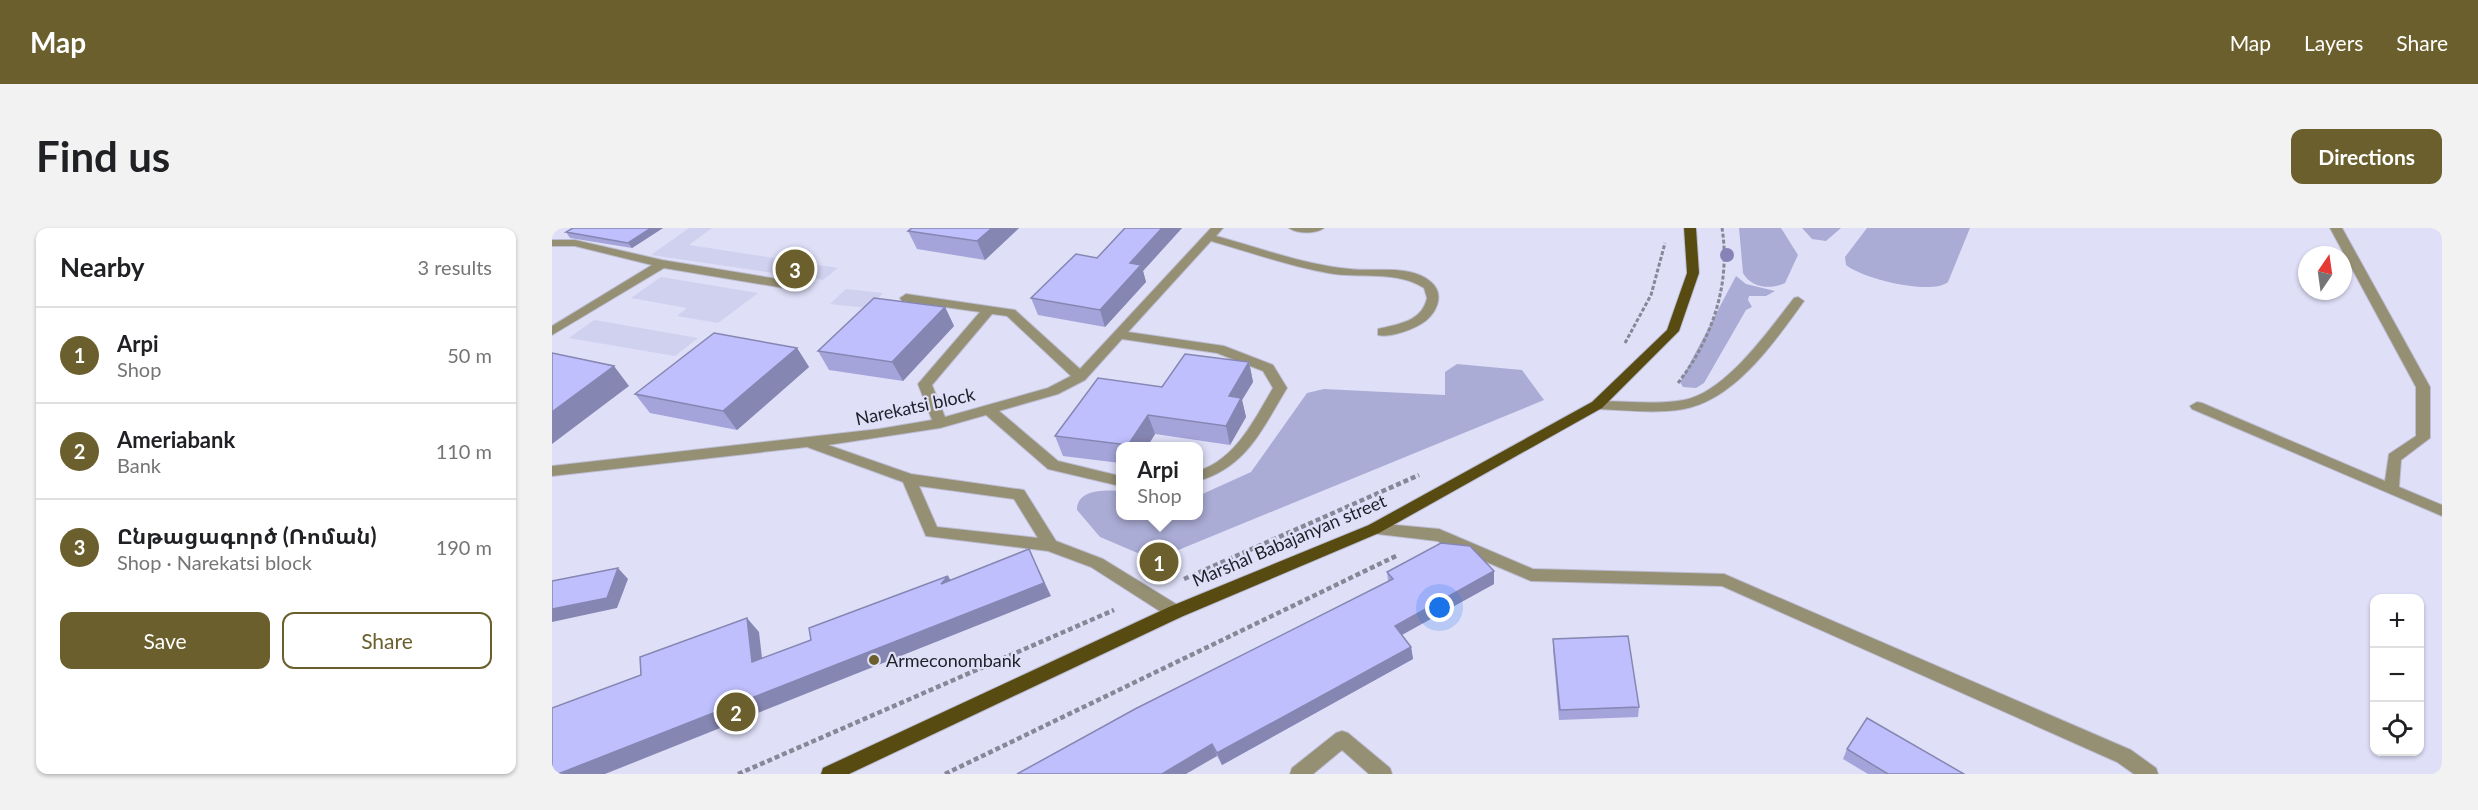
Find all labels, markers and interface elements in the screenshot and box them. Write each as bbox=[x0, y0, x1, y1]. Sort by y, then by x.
text: Map bbox=[30, 25, 86, 59]
text: Map bbox=[2230, 30, 2271, 55]
text: Layers bbox=[2304, 30, 2363, 55]
text: Share bbox=[2396, 30, 2448, 55]
button: Directions bbox=[2291, 129, 2442, 184]
text: Find us bbox=[36, 131, 170, 181]
pin: 3 bbox=[776, 246, 814, 291]
north arrow bbox=[2298, 246, 2352, 300]
text: Nearby bbox=[60, 251, 145, 283]
text: 3 results bbox=[417, 255, 492, 279]
text: Arpi bbox=[117, 330, 159, 357]
text: 1 bbox=[74, 343, 85, 367]
text: 50 m bbox=[447, 343, 492, 367]
text: Shop bbox=[117, 357, 161, 381]
street label: Narekatsi block bbox=[853, 382, 978, 429]
text: Ameriabank bbox=[117, 426, 235, 453]
text: 2 bbox=[74, 439, 85, 463]
text: 110 m bbox=[436, 439, 492, 463]
popup bbox=[1116, 442, 1203, 520]
text: Bank bbox=[117, 453, 161, 477]
text: Arpi bbox=[1137, 456, 1179, 483]
text: Shop bbox=[1137, 483, 1182, 507]
street label: Marshal Babajanyan street bbox=[1189, 489, 1390, 591]
text: Ընթացագործ (Ռոման) bbox=[117, 522, 377, 549]
text: 3 bbox=[74, 535, 85, 559]
text: 190 m bbox=[436, 535, 492, 559]
pin: 1 bbox=[1140, 540, 1178, 584]
text: Shop · Narekatsi block bbox=[117, 550, 312, 574]
your location bbox=[1425, 593, 1454, 622]
map controls bbox=[2370, 594, 2424, 756]
button: + bbox=[2370, 594, 2424, 648]
button: Save bbox=[60, 612, 270, 669]
button: Share bbox=[282, 612, 492, 669]
button: − bbox=[2370, 648, 2424, 702]
place label: Armeconombank bbox=[886, 649, 1022, 671]
marker: Armeconombank bbox=[867, 653, 881, 667]
pin: 2 bbox=[716, 690, 756, 734]
button: locate bbox=[2370, 702, 2424, 756]

